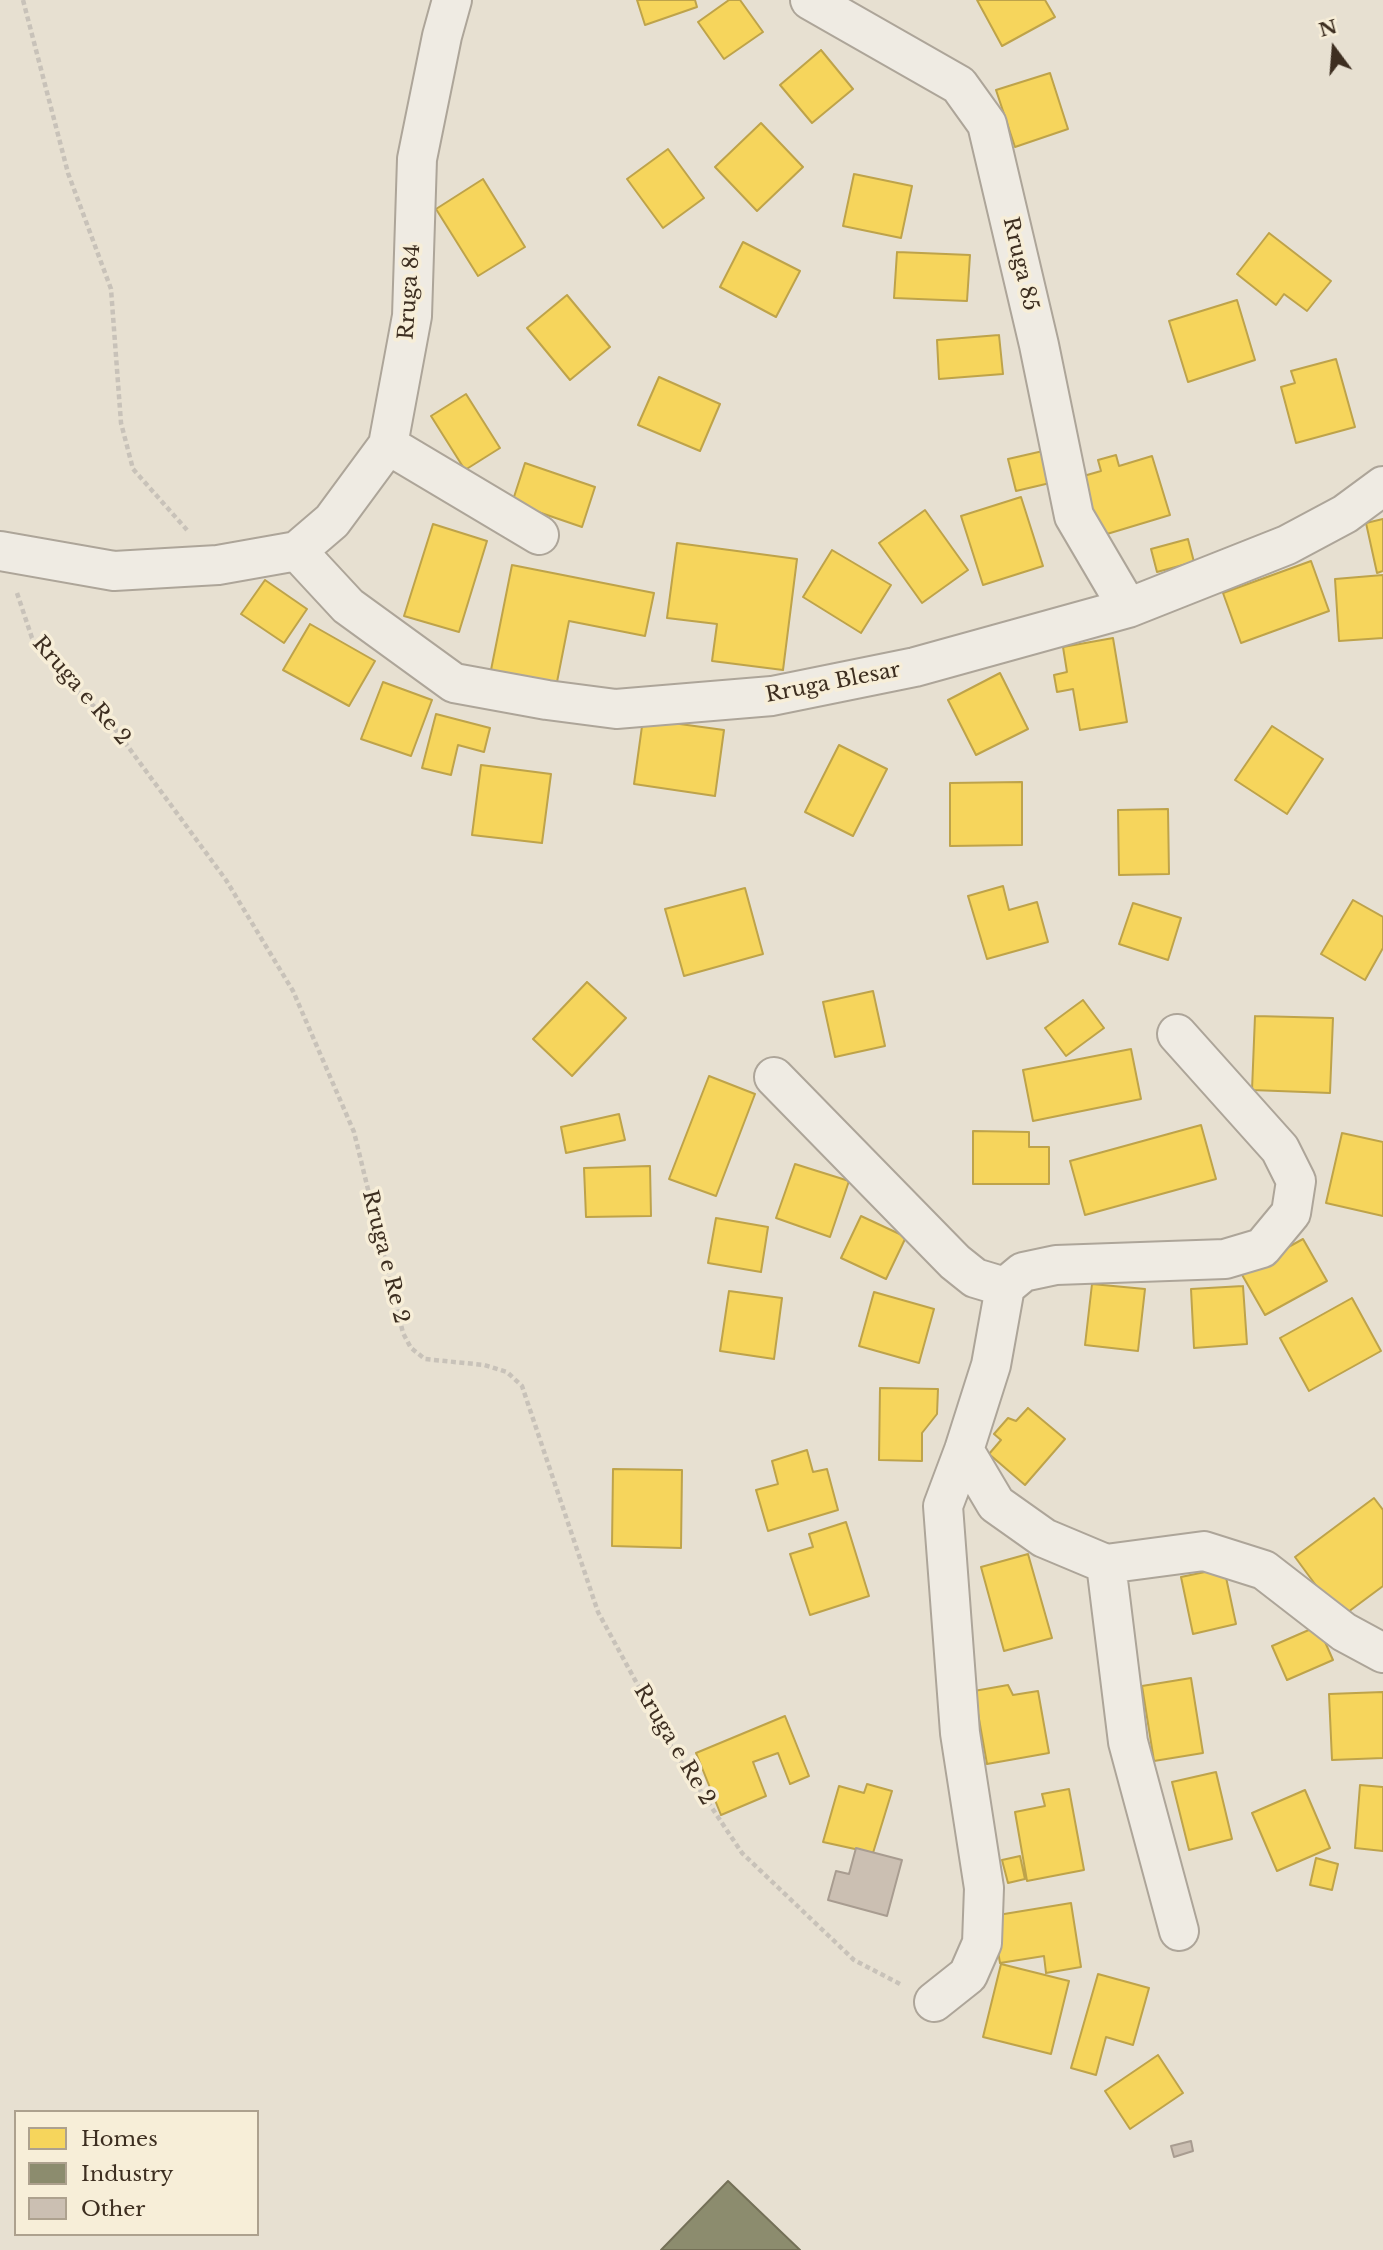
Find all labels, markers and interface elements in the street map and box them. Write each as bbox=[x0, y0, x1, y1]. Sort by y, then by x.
north arrow bbox=[1299, 14, 1369, 84]
text: N bbox=[1316, 15, 1340, 42]
street label: Rruga 85 bbox=[997, 215, 1043, 313]
street label: Rruga 84 bbox=[394, 243, 426, 341]
street label: Rruga e Re 2 bbox=[27, 631, 135, 751]
street label: Rruga Blesar bbox=[763, 658, 903, 708]
street label: Rruga e Re 2 bbox=[356, 1188, 414, 1326]
street label: Rruga e Re 2 bbox=[628, 1680, 720, 1810]
legend bbox=[14, 2110, 259, 2236]
text: Homes bbox=[81, 2126, 158, 2152]
text: Industry bbox=[81, 2161, 173, 2187]
text: Other bbox=[81, 2196, 145, 2222]

